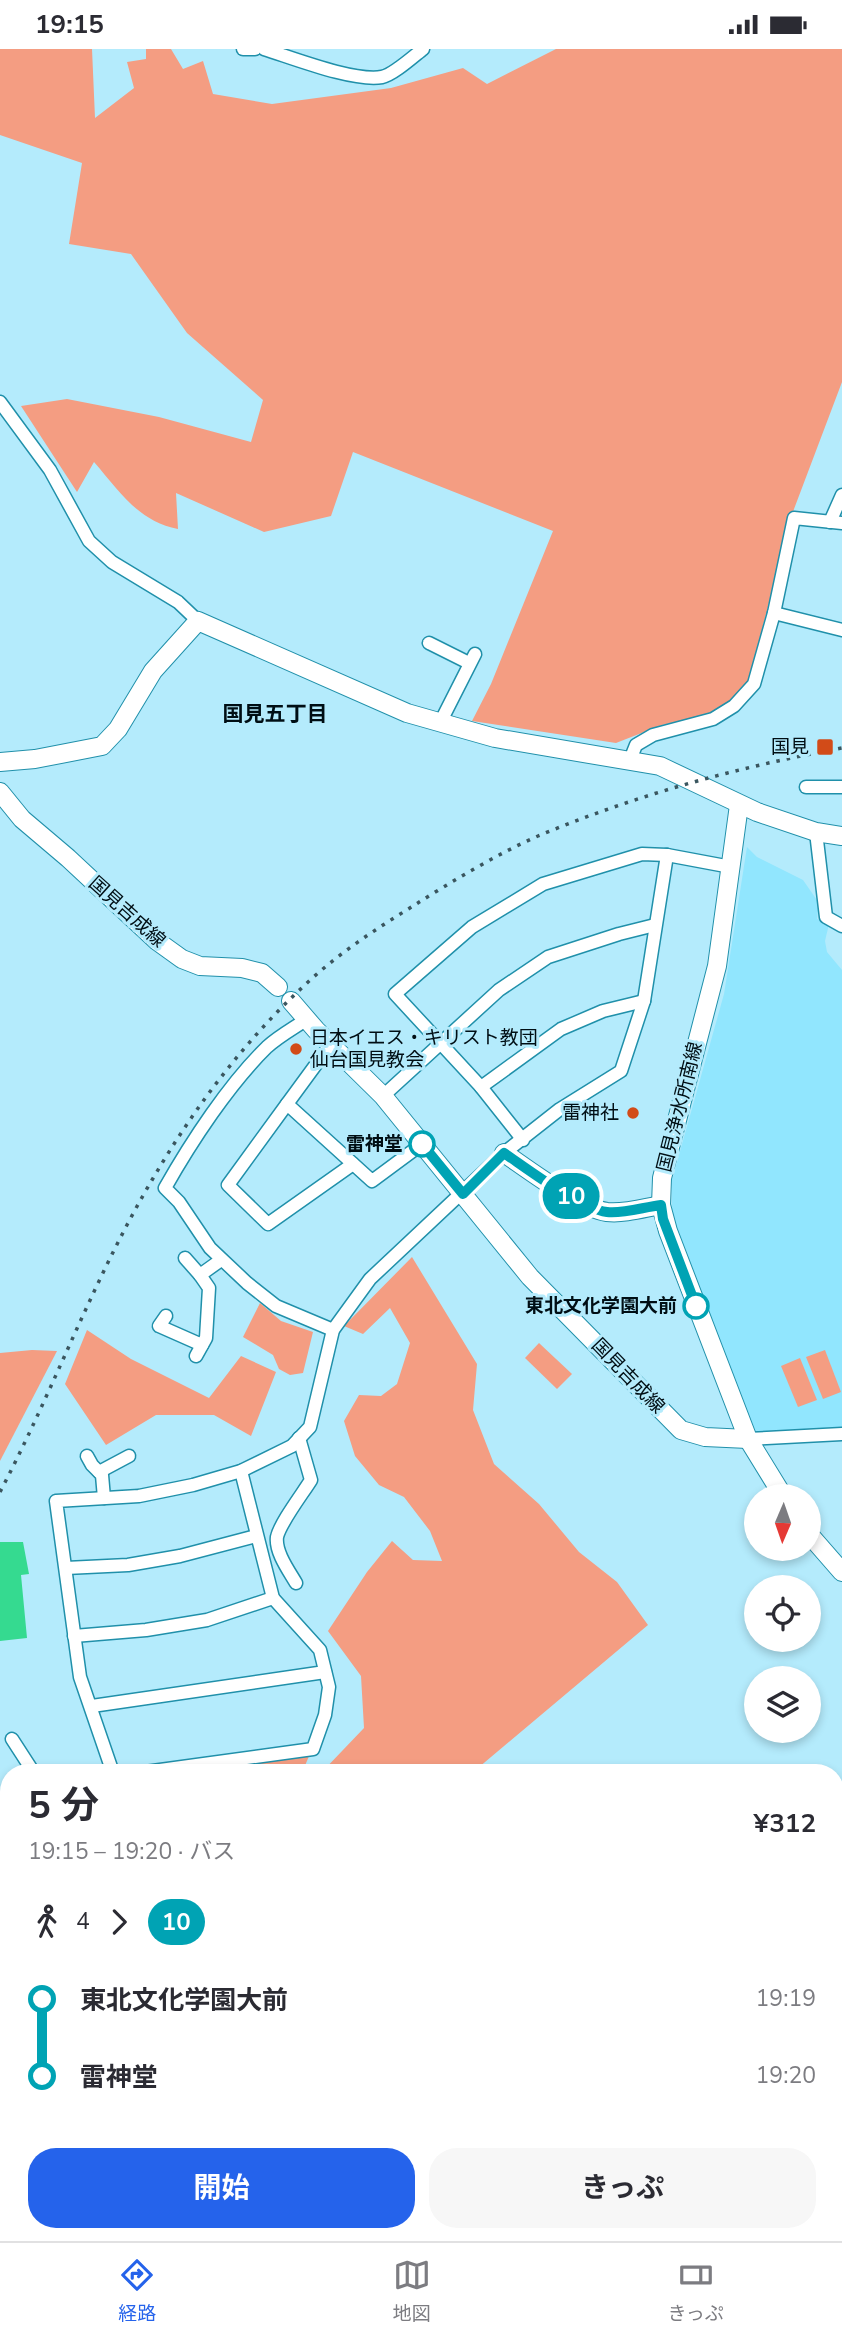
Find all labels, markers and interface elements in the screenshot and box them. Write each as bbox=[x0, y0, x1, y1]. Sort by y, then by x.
text: 19:15 bbox=[35, 7, 104, 42]
district label: 国見五丁目 bbox=[223, 700, 328, 728]
place label: 国見 bbox=[771, 734, 809, 760]
marker: 国見 bbox=[815, 737, 835, 757]
street label: 国見吉成線 bbox=[83, 871, 171, 953]
place label: 日本イエス・キリスト教団 仙台国見教会 bbox=[310, 1025, 538, 1073]
street label: 国見浄水所南線 bbox=[651, 1039, 709, 1175]
marker: 日本イエス・キリスト教団 仙台国見教会 bbox=[288, 1041, 304, 1057]
place label: 雷神社 bbox=[562, 1100, 619, 1126]
marker: 雷神社 bbox=[625, 1105, 641, 1121]
place label: 雷神堂 bbox=[346, 1131, 403, 1157]
marker: 雷神堂 bbox=[409, 1131, 435, 1157]
line badge: 10 bbox=[540, 1173, 602, 1219]
text: 10 bbox=[557, 1180, 585, 1212]
place label: 東北文化学園大前 bbox=[525, 1293, 677, 1319]
marker: 東北文化学園大前 bbox=[683, 1293, 709, 1319]
street label: 国見吉成線 bbox=[586, 1333, 670, 1419]
north arrow bbox=[744, 1484, 821, 1561]
map controls bbox=[744, 1484, 821, 1743]
button: locate bbox=[744, 1575, 821, 1652]
button: layers bbox=[744, 1666, 821, 1743]
text: 5 分 bbox=[28, 1780, 99, 1831]
text: ¥312 bbox=[754, 1806, 816, 1841]
text: 19:15 – 19:20 · バス bbox=[28, 1836, 235, 1867]
icon: walk bbox=[28, 1903, 66, 1941]
icon: forward bbox=[100, 1903, 138, 1941]
text: 4 bbox=[76, 1906, 90, 1937]
text: 10 bbox=[162, 1906, 191, 1938]
text: 東北文化学園大前 bbox=[80, 1983, 288, 2018]
text: 19:19 bbox=[756, 1983, 816, 2014]
text: 雷神堂 bbox=[80, 2060, 158, 2095]
text: 19:20 bbox=[756, 2060, 816, 2091]
button: 開始 bbox=[28, 2148, 415, 2228]
button: きっぷ bbox=[429, 2148, 816, 2228]
tab: 経路 bbox=[118, 2256, 156, 2327]
tab: 地図 bbox=[393, 2256, 431, 2327]
tab: きっぷ bbox=[667, 2256, 724, 2327]

